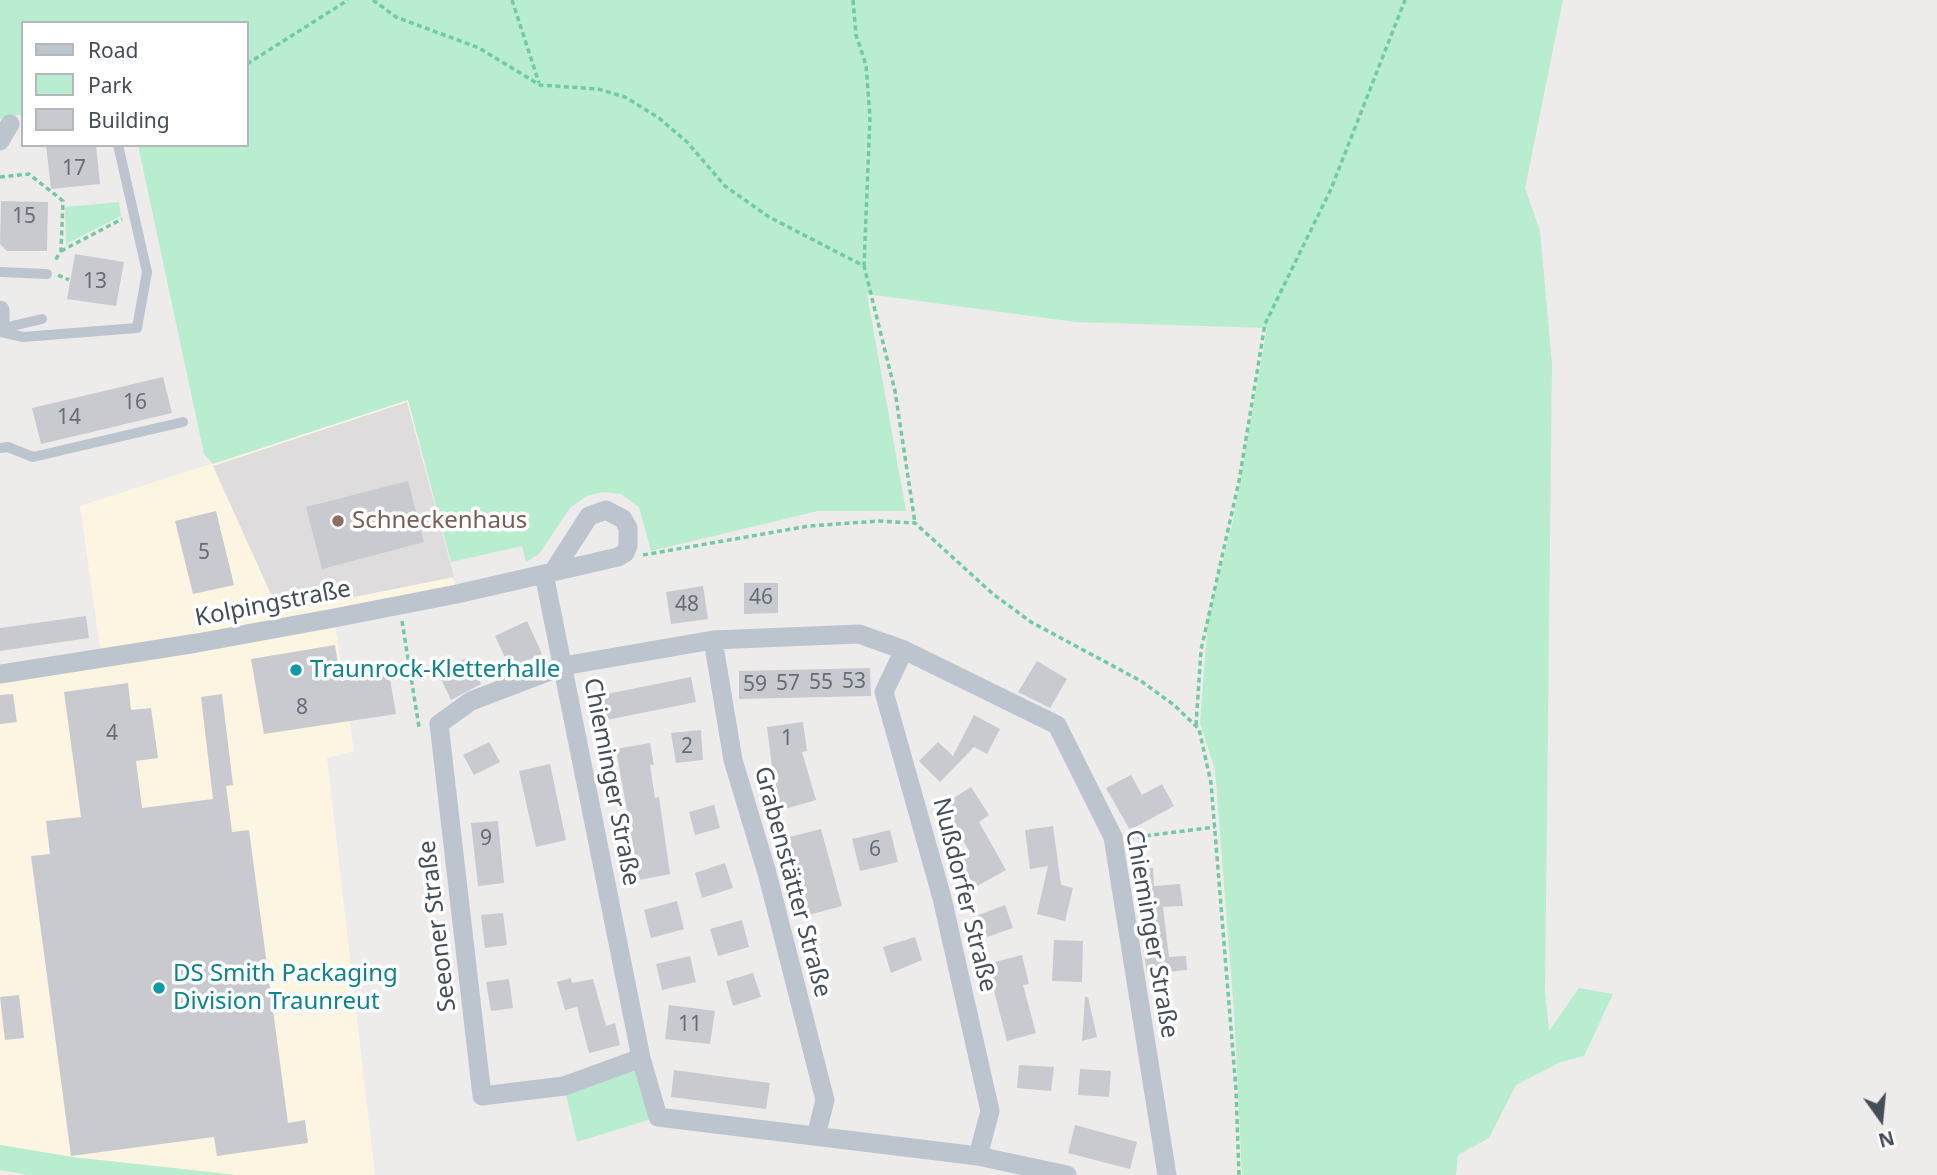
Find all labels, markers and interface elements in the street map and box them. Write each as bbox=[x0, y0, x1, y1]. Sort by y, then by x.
legend bbox=[21, 21, 248, 147]
text: Road bbox=[88, 36, 138, 64]
text: Park bbox=[88, 71, 132, 99]
text: Building bbox=[88, 106, 170, 134]
house number: 17 bbox=[62, 156, 86, 182]
house number: 15 bbox=[12, 204, 36, 230]
house number: 13 bbox=[83, 269, 107, 295]
house number: 16 bbox=[123, 390, 147, 416]
house number: 14 bbox=[57, 405, 81, 431]
place label: Schneckenhaus bbox=[352, 507, 527, 535]
marker: Schneckenhaus bbox=[330, 513, 346, 529]
house number: 5 bbox=[198, 540, 210, 566]
street label: Kolpingstraße bbox=[193, 575, 353, 633]
house number: 46 bbox=[749, 585, 773, 611]
house number: 48 bbox=[675, 592, 699, 618]
place label: Traunrock-Kletterhalle bbox=[310, 656, 560, 684]
marker: Traunrock-Kletterhalle bbox=[288, 662, 304, 678]
house number: 53 bbox=[842, 669, 866, 695]
house number: 55 bbox=[809, 670, 833, 696]
house number: 57 bbox=[776, 671, 800, 697]
house number: 59 bbox=[743, 672, 767, 698]
street label: Chieminger Straße bbox=[577, 676, 645, 888]
house number: 8 bbox=[296, 695, 308, 721]
house number: 4 bbox=[106, 721, 118, 747]
house number: 1 bbox=[781, 726, 793, 752]
house number: 2 bbox=[681, 734, 693, 760]
street label: Grabenstätter Straße bbox=[747, 764, 837, 1000]
street label: Nußdorfer Straße bbox=[926, 795, 1002, 995]
house number: 9 bbox=[480, 826, 492, 852]
street label: Chieminger Straße bbox=[1118, 828, 1184, 1040]
house number: 6 bbox=[869, 837, 881, 863]
street label: Seeoner Straße bbox=[413, 839, 463, 1013]
place label: DS Smith Packaging Division Traunreut bbox=[173, 960, 398, 1016]
marker: DS Smith Packaging Division Traunreut bbox=[151, 980, 167, 996]
house number: 11 bbox=[678, 1012, 702, 1038]
north arrow bbox=[1846, 1084, 1916, 1154]
text: N bbox=[1876, 1125, 1897, 1154]

